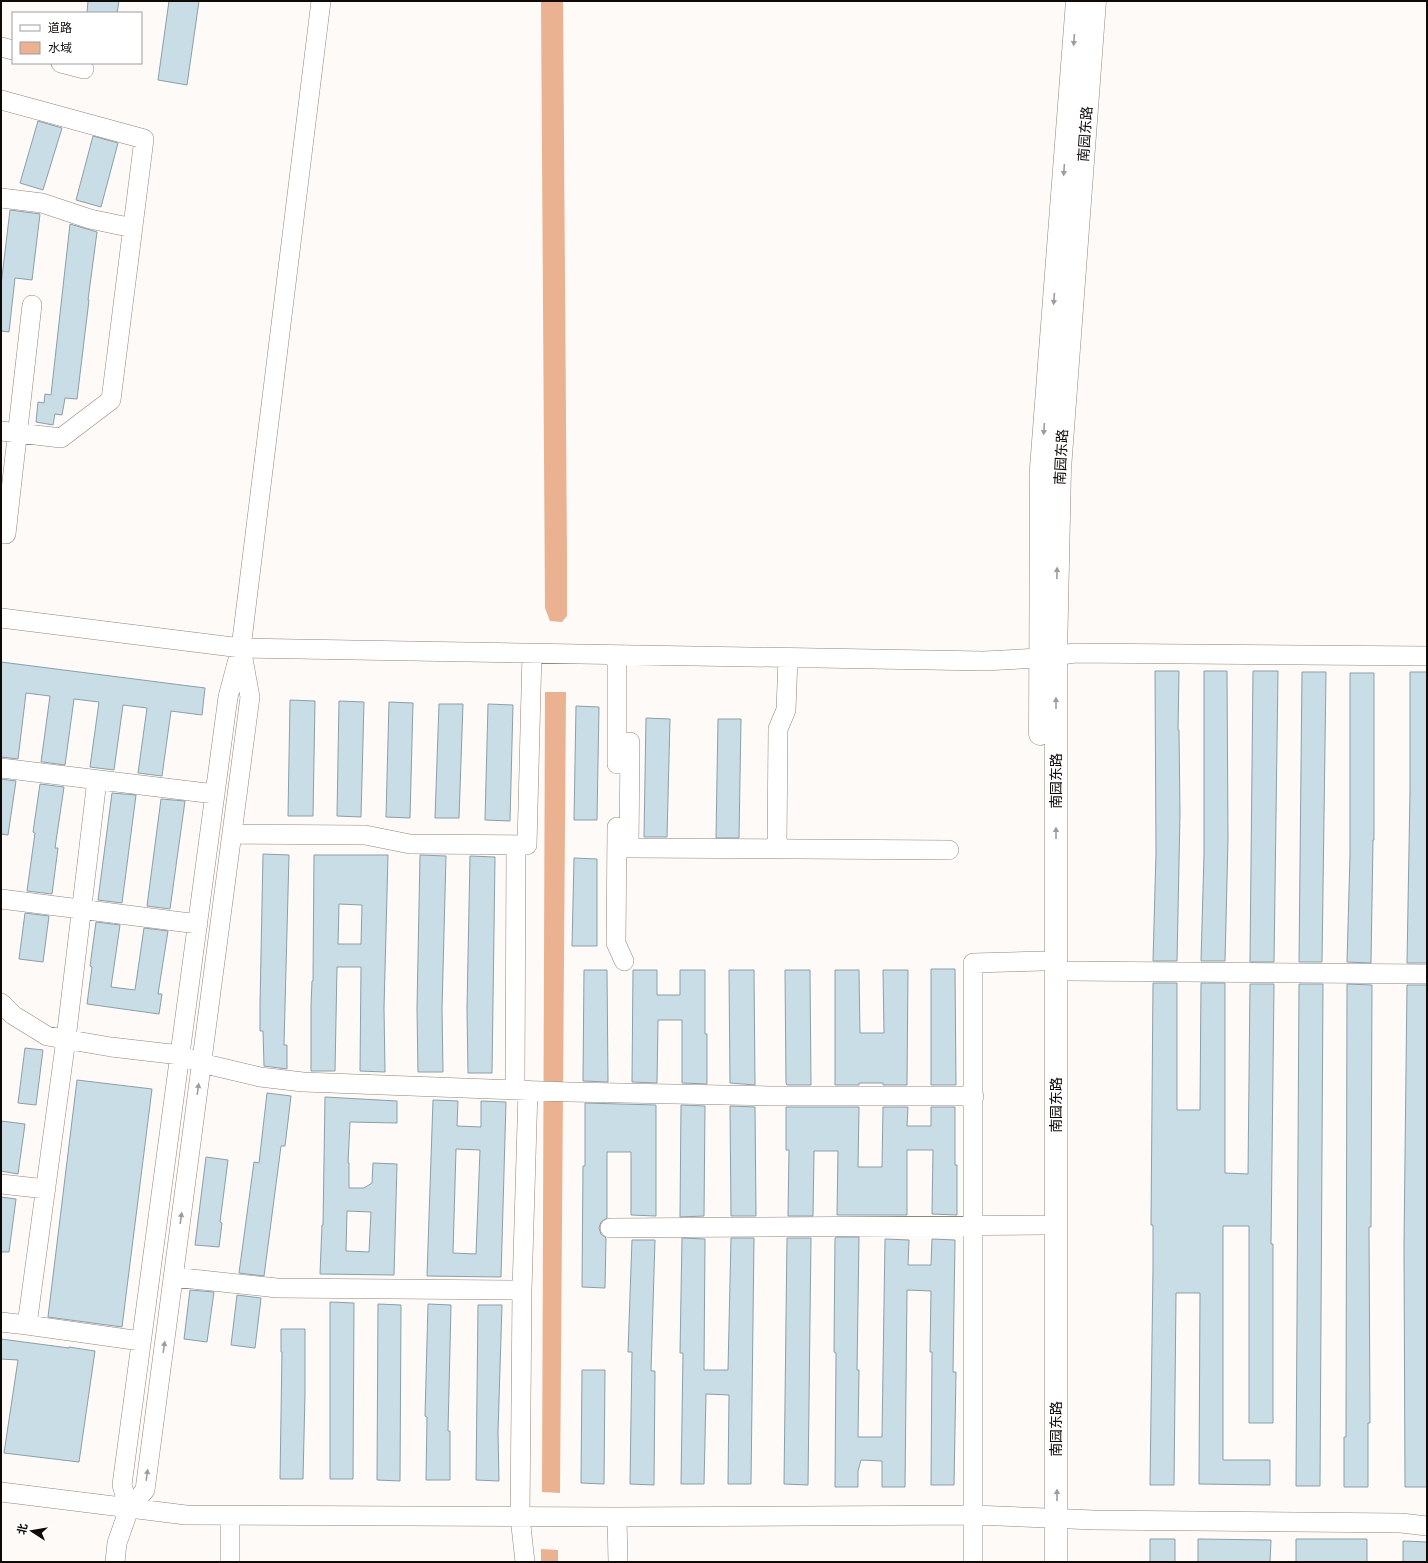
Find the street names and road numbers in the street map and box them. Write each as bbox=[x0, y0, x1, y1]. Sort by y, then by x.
street label: 南园东路 bbox=[1074, 105, 1098, 163]
street label: 南园东路 bbox=[1051, 429, 1073, 486]
street label: 南园东路 bbox=[1047, 753, 1067, 809]
street label: 南园东路 bbox=[1047, 1077, 1067, 1133]
street label: 南园东路 bbox=[1047, 1401, 1067, 1457]

